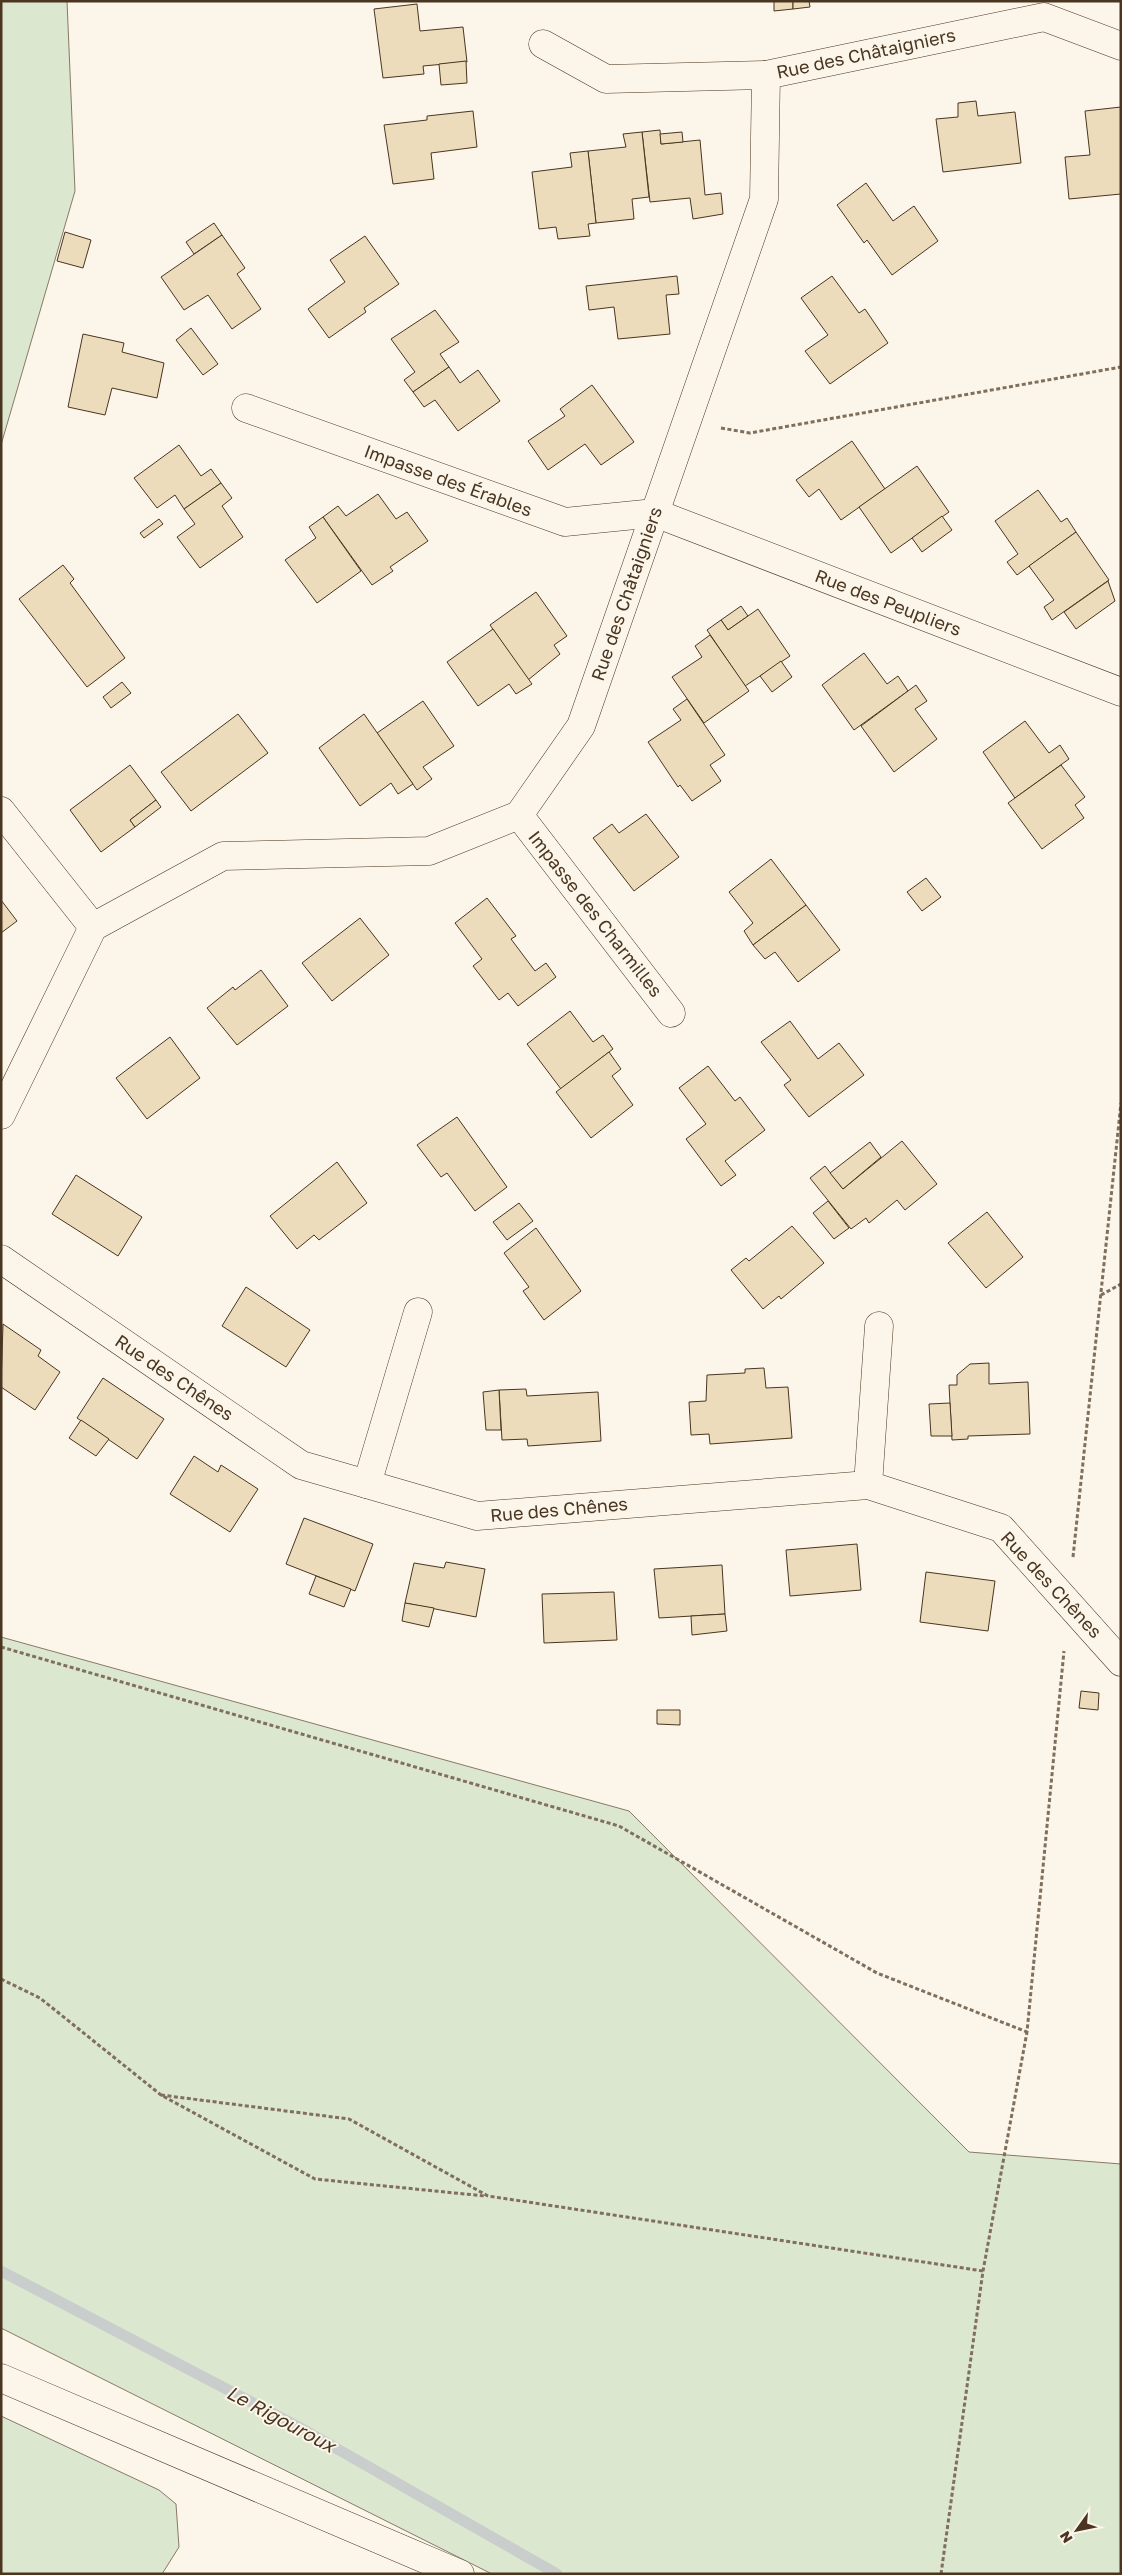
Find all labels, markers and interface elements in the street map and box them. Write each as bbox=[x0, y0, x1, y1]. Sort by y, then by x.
street label: Rue des Châtaigniers bbox=[774, 23, 957, 83]
street label: Impasse des Érables bbox=[361, 439, 535, 521]
street label: Rue des Châtaigniers bbox=[586, 504, 666, 684]
street label: Rue des Peupliers bbox=[812, 564, 965, 640]
street label: Impasse des Charmilles bbox=[524, 826, 668, 1001]
street label: Rue des Chênes bbox=[111, 1329, 238, 1425]
street label: Rue des Chênes bbox=[489, 1492, 629, 1526]
street label: Rue des Chênes bbox=[997, 1526, 1107, 1642]
water label: Le Rigouroux bbox=[223, 2380, 342, 2458]
north arrow bbox=[1052, 2505, 1102, 2555]
text: N bbox=[1056, 2528, 1076, 2546]

